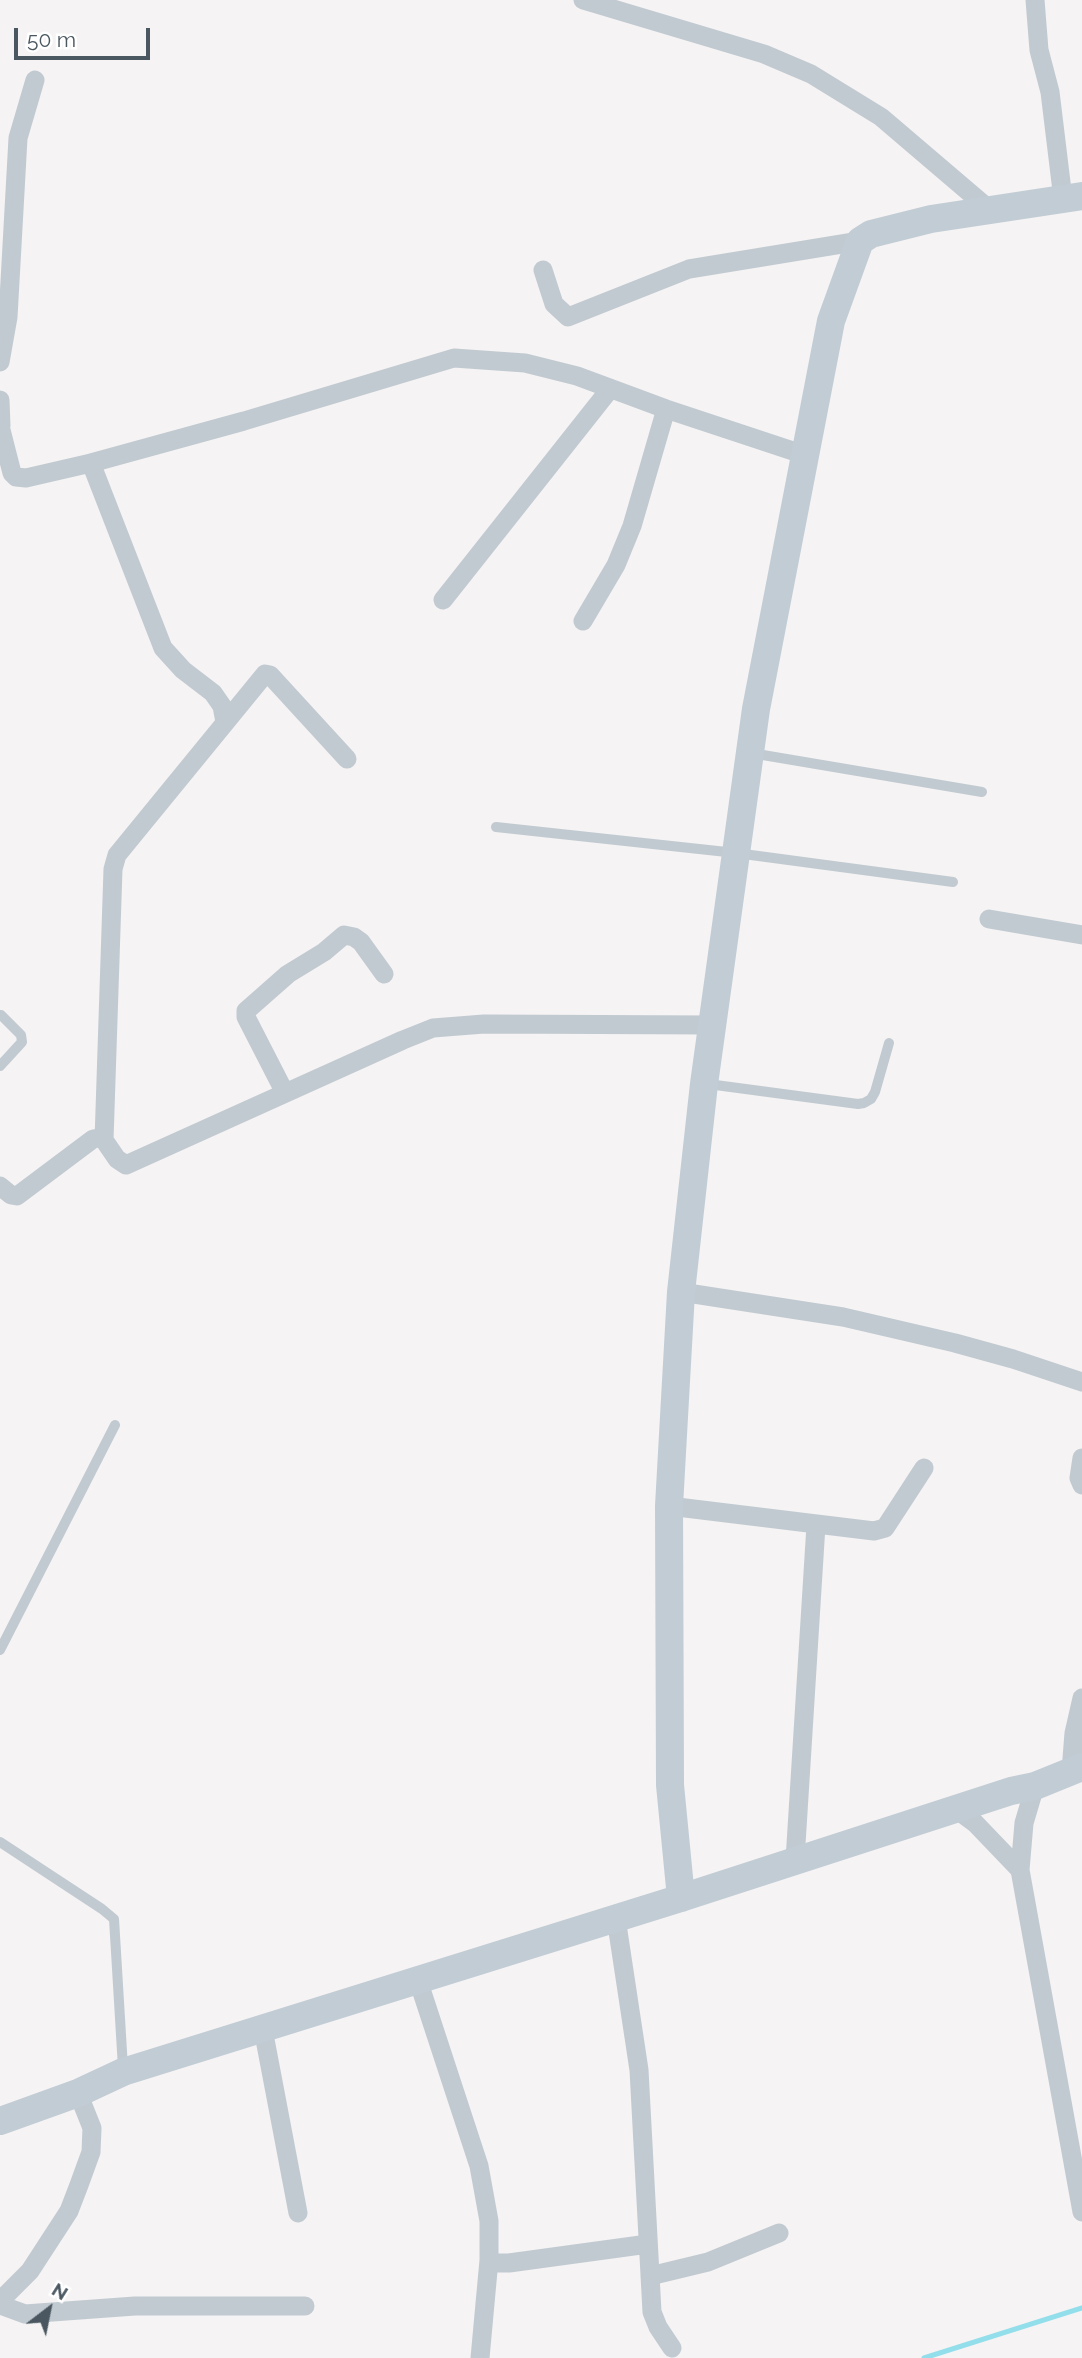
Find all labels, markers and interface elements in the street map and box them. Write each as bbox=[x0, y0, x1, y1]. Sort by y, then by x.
scale bar bbox=[18, 14, 154, 58]
text: 50 m bbox=[27, 27, 76, 52]
north arrow bbox=[14, 2274, 84, 2344]
text: N bbox=[48, 2278, 72, 2304]

